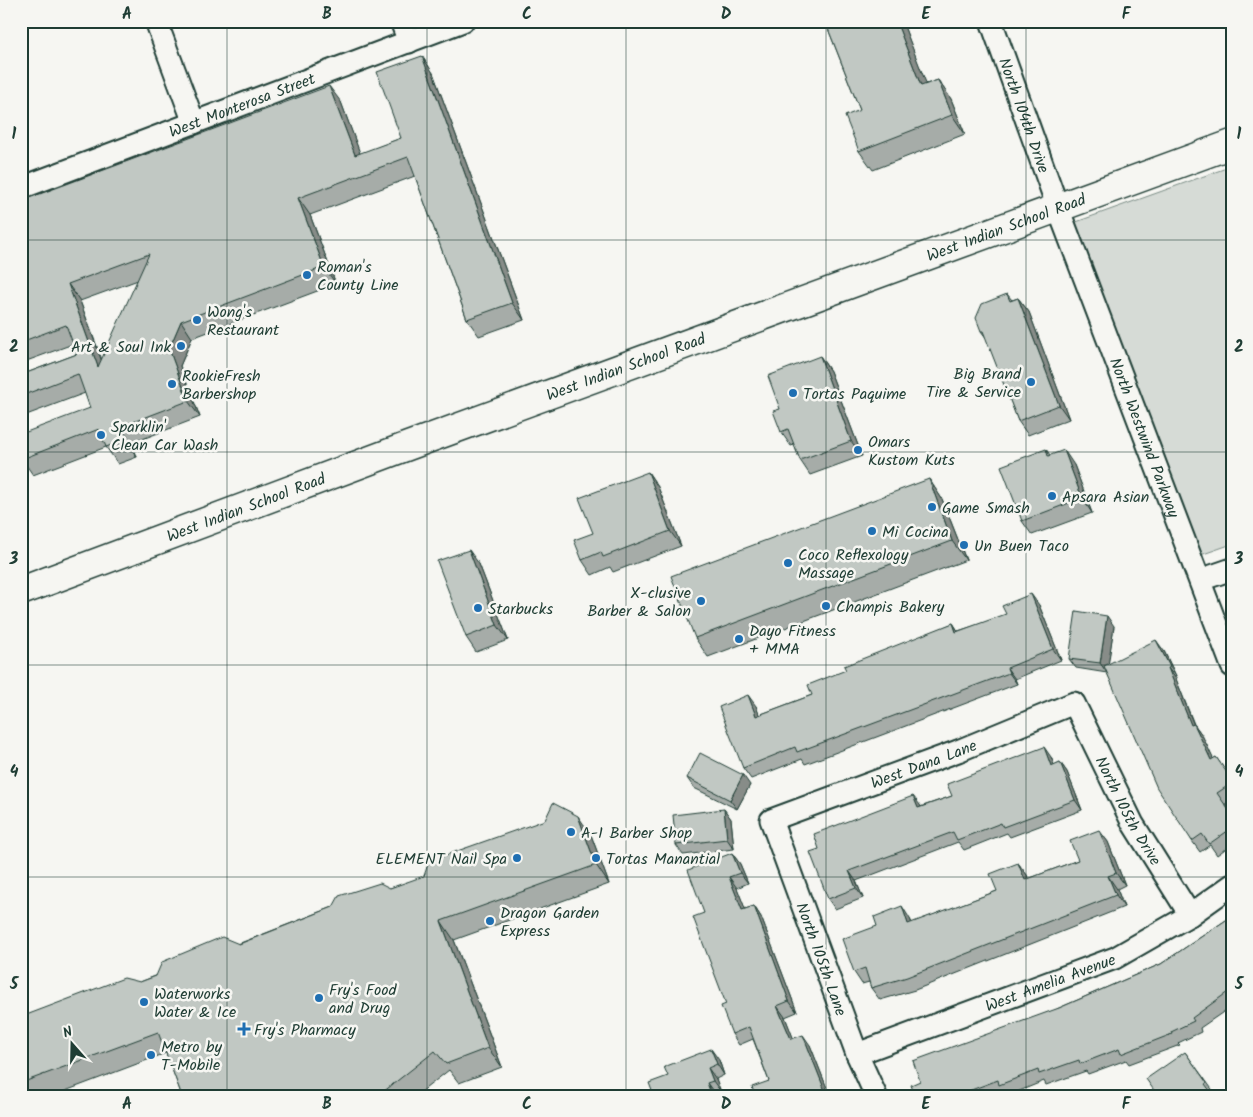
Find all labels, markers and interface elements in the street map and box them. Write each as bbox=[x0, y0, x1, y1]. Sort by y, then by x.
text: A bbox=[122, 2, 132, 27]
text: B bbox=[322, 2, 332, 27]
text: C bbox=[522, 2, 532, 27]
text: D bbox=[721, 2, 732, 27]
text: E bbox=[922, 2, 932, 27]
text: F bbox=[1122, 2, 1132, 27]
street label: North 104th Drive bbox=[991, 54, 1056, 177]
street label: West Monterosa Street bbox=[165, 67, 320, 145]
text: 1 bbox=[12, 122, 17, 147]
text: 1 bbox=[1237, 122, 1242, 147]
street label: West Indian School Road bbox=[923, 187, 1091, 269]
place label: Roman's County Line bbox=[317, 255, 398, 298]
marker: Roman's County Line bbox=[301, 269, 313, 281]
place label: Wong's Restaurant bbox=[207, 300, 280, 343]
marker: Wong's Restaurant bbox=[191, 314, 203, 326]
street label: West Indian School Road bbox=[543, 327, 710, 408]
text: 2 bbox=[9, 335, 19, 360]
place label: Art & Soul Ink bbox=[71, 335, 171, 360]
text: 2 bbox=[1234, 335, 1244, 360]
marker: Art & Soul Ink bbox=[175, 340, 187, 352]
street label: North Westwind Parkway bbox=[1102, 354, 1186, 522]
place label: Big Brand Tire & Service bbox=[926, 362, 1022, 405]
place label: RookieFresh Barbershop bbox=[182, 364, 261, 407]
marker: Big Brand Tire & Service bbox=[1025, 376, 1037, 388]
marker: RookieFresh Barbershop bbox=[166, 378, 178, 390]
place label: Tortas Paquime bbox=[803, 382, 906, 407]
marker: Tortas Paquime bbox=[787, 387, 799, 399]
place label: Sparklin' Clean Car Wash bbox=[111, 415, 218, 458]
marker: Sparklin' Clean Car Wash bbox=[95, 429, 107, 441]
place label: Omars Kustom Kuts bbox=[868, 430, 955, 473]
marker: Omars Kustom Kuts bbox=[852, 444, 864, 456]
street label: West Indian School Road bbox=[163, 467, 330, 549]
place label: Apsara Asian bbox=[1062, 485, 1149, 510]
marker: Apsara Asian bbox=[1046, 490, 1058, 502]
place label: Game Smash bbox=[942, 496, 1030, 521]
marker: Game Smash bbox=[926, 501, 938, 513]
place label: Mi Cocina bbox=[882, 520, 949, 545]
marker: Mi Cocina bbox=[866, 525, 878, 537]
place label: Un Buen Taco bbox=[974, 534, 1069, 559]
marker: Un Buen Taco bbox=[958, 539, 970, 551]
place label: Coco Reflexology Massage bbox=[798, 543, 909, 586]
text: 3 bbox=[9, 547, 19, 572]
text: 3 bbox=[1234, 547, 1244, 572]
marker: Coco Reflexology Massage bbox=[782, 557, 794, 569]
place label: X-clusive Barber & Salon bbox=[587, 581, 691, 624]
marker: X-clusive Barber & Salon bbox=[695, 595, 707, 607]
place label: Champis Bakery bbox=[836, 595, 945, 620]
place label: Starbucks bbox=[488, 597, 553, 622]
marker: Champis Bakery bbox=[820, 600, 832, 612]
marker: Starbucks bbox=[472, 602, 484, 614]
place label: Dayo Fitness + MMA bbox=[749, 619, 836, 662]
marker: Dayo Fitness + MMA bbox=[733, 633, 745, 645]
street label: West Dana Lane bbox=[867, 734, 981, 796]
street label: North 105th Drive bbox=[1088, 752, 1167, 871]
text: 4 bbox=[10, 760, 19, 785]
text: 4 bbox=[1235, 760, 1244, 785]
place label: A-1 Barber Shop bbox=[581, 821, 692, 846]
marker: A-1 Barber Shop bbox=[565, 826, 577, 838]
place label: ELEMENT Nail Spa bbox=[376, 847, 507, 872]
place label: Tortas Manantial bbox=[606, 847, 720, 872]
marker: ELEMENT Nail Spa bbox=[511, 852, 523, 864]
marker: Tortas Manantial bbox=[590, 852, 602, 864]
street label: North 105th Lane bbox=[788, 899, 853, 1020]
place label: Dragon Garden Express bbox=[500, 901, 599, 944]
marker: Dragon Garden Express bbox=[484, 915, 496, 927]
street label: West Amelia Avenue bbox=[982, 948, 1119, 1019]
text: 5 bbox=[9, 972, 20, 997]
text: 5 bbox=[1234, 972, 1245, 997]
place label: Fry's Food and Drug bbox=[329, 978, 398, 1021]
place label: Waterworks Water & Ice bbox=[154, 982, 236, 1025]
marker: Fry's Food and Drug bbox=[313, 992, 325, 1004]
marker: Waterworks Water & Ice bbox=[138, 996, 150, 1008]
place label: Fry's Pharmacy bbox=[254, 1018, 356, 1043]
north arrow bbox=[48, 1020, 98, 1070]
text: N bbox=[60, 1021, 76, 1045]
marker: Fry's Pharmacy bbox=[238, 1023, 250, 1035]
place label: Metro by T-Mobile bbox=[161, 1035, 222, 1078]
marker: Metro by T-Mobile bbox=[145, 1049, 157, 1061]
text: A bbox=[122, 1092, 132, 1117]
text: B bbox=[322, 1092, 332, 1117]
text: C bbox=[522, 1092, 532, 1117]
text: D bbox=[721, 1092, 732, 1117]
text: E bbox=[922, 1092, 932, 1117]
text: F bbox=[1122, 1092, 1132, 1117]

